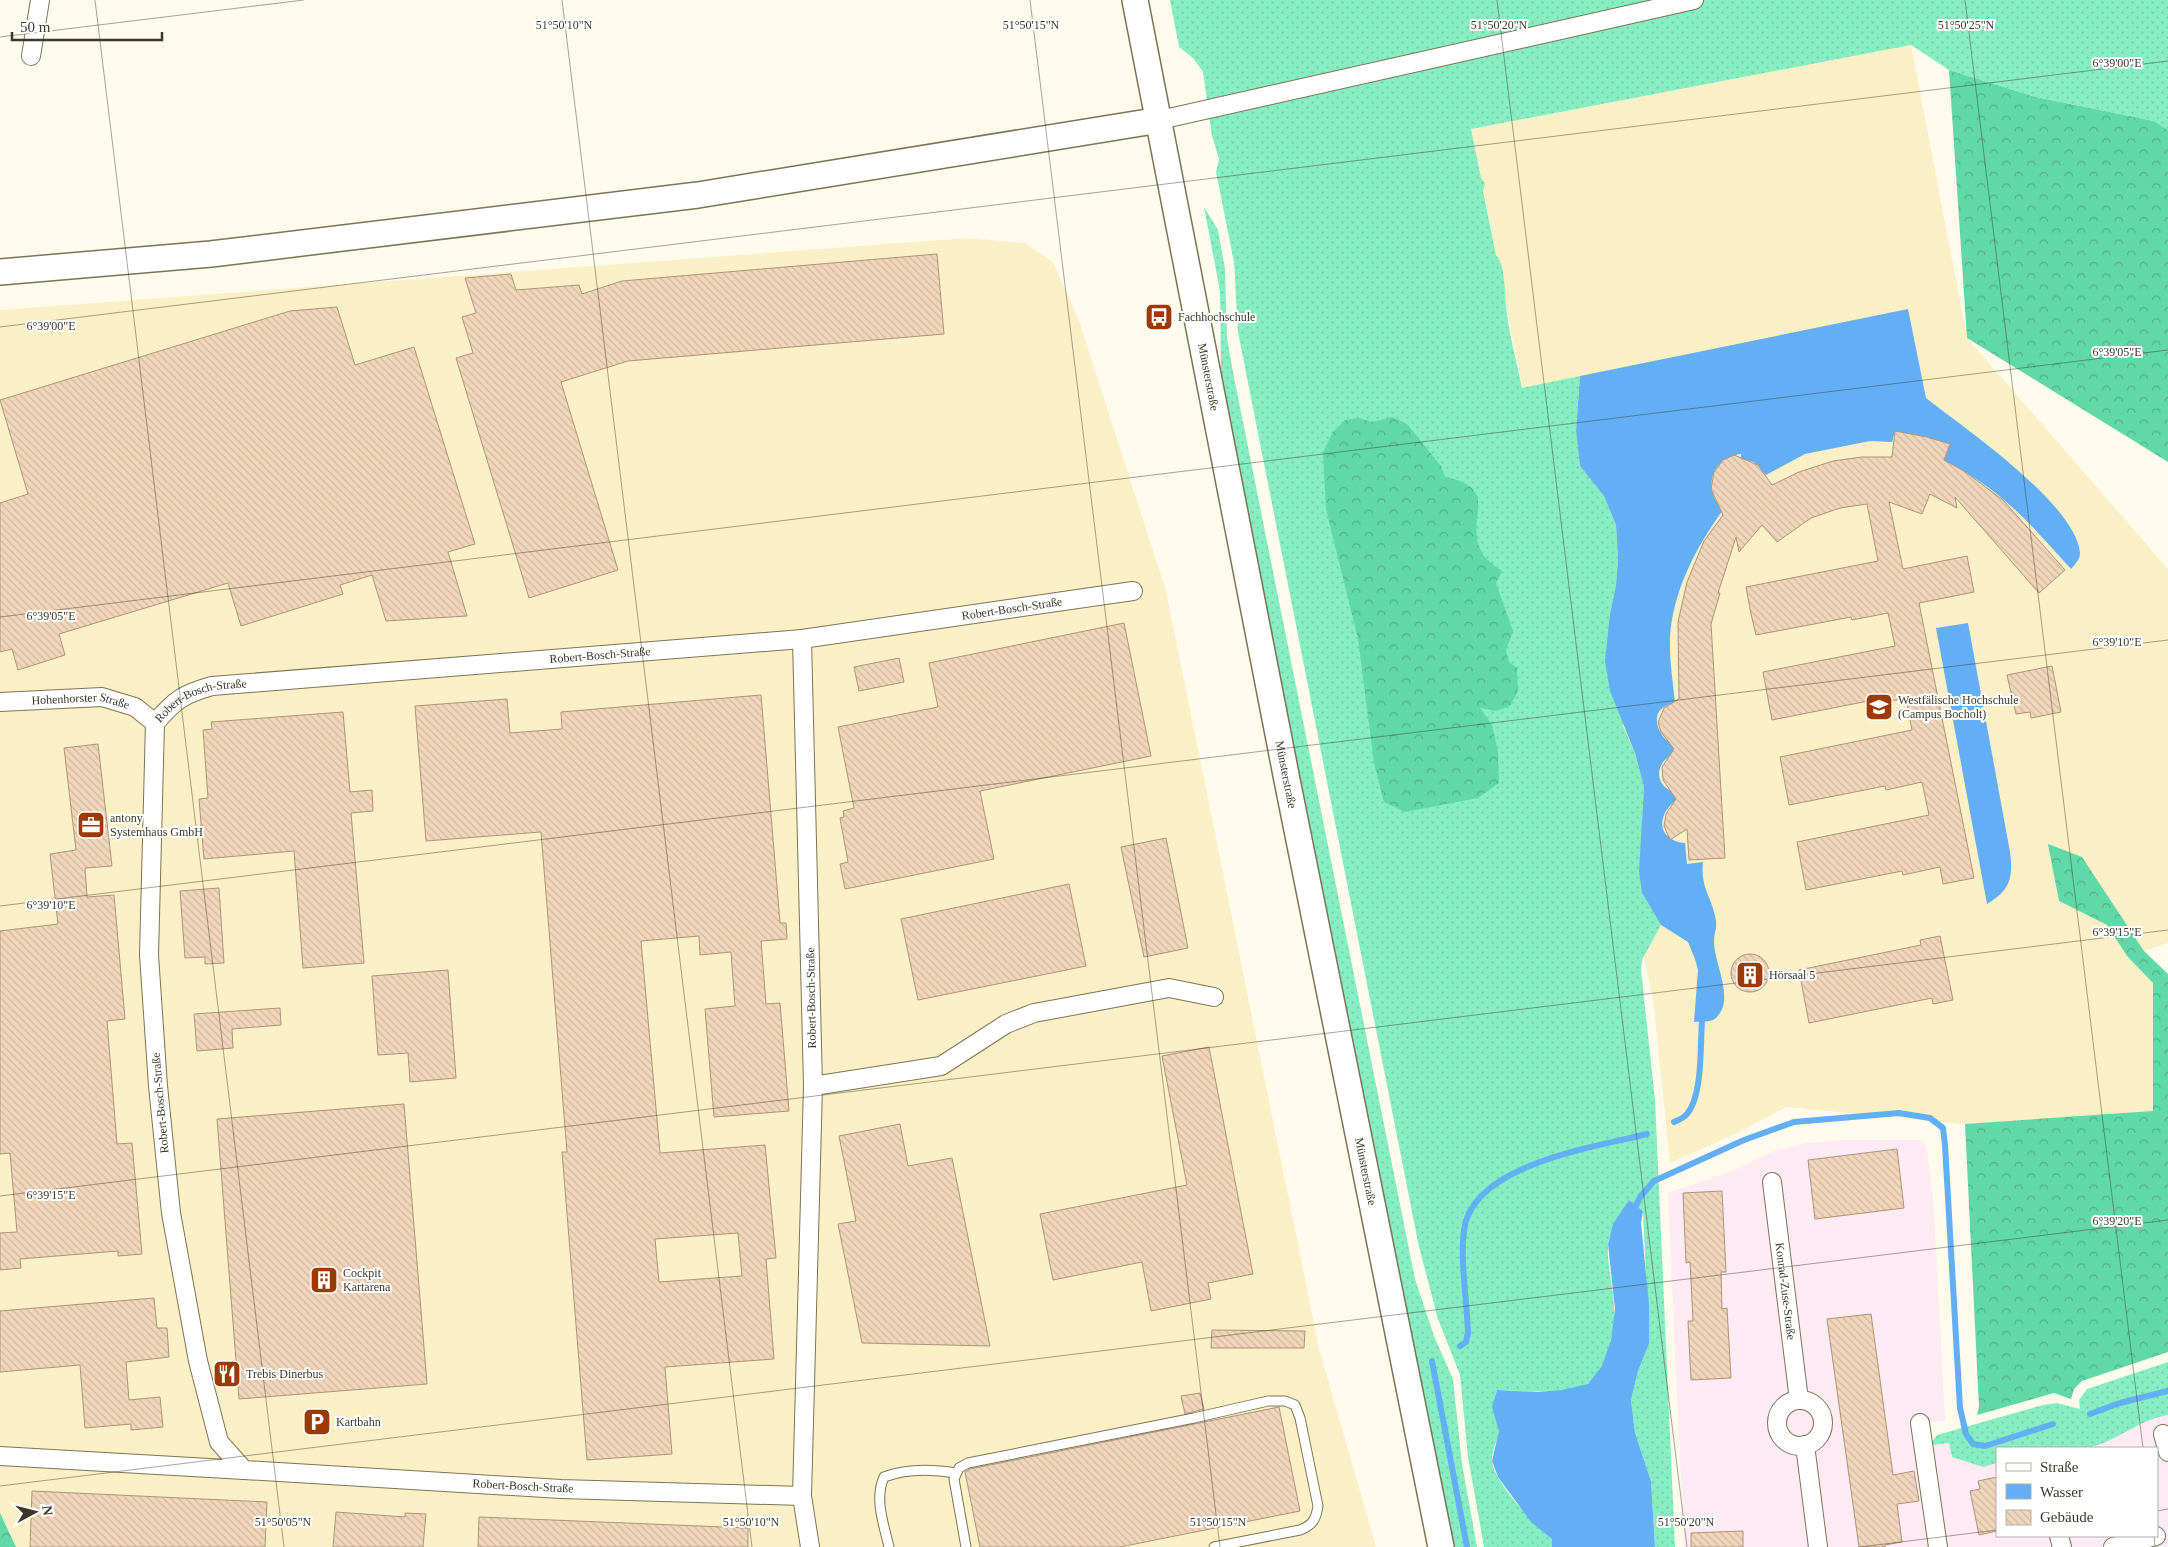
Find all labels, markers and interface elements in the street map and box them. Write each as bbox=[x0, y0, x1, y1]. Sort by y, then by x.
scale bar bbox=[12, 10, 162, 42]
text: 51°50'10"N bbox=[536, 18, 593, 32]
text: 51°50'15"N bbox=[1003, 18, 1060, 32]
text: 51°50'20"N bbox=[1471, 18, 1528, 32]
text: 51°50'25"N bbox=[1938, 18, 1995, 32]
text: 50 m bbox=[20, 19, 51, 35]
text: 6°39'00"E bbox=[2092, 56, 2142, 70]
bus stop icon: Fachhochschule bbox=[1144, 302, 1174, 332]
place label: Fachhochschule bbox=[1178, 310, 1255, 324]
text: 6°39'00"E bbox=[26, 319, 76, 333]
street label: Münsterstraße bbox=[1195, 342, 1222, 412]
text: 6°39'05"E bbox=[2092, 345, 2142, 359]
street label: Robert-Bosch-Straße bbox=[961, 594, 1063, 623]
text: 6°39'05"E bbox=[26, 609, 76, 623]
text: 6°39'10"E bbox=[2092, 635, 2142, 649]
street label: Robert-Bosch-Straße bbox=[549, 644, 651, 666]
street label: Robert-Bosch-Straße bbox=[152, 676, 247, 725]
street label: Hohenhorster Straße bbox=[31, 690, 131, 712]
school or university icon: Westfälische Hochschule (Campus Bocholt) bbox=[1864, 692, 1894, 722]
place label: Westfälische Hochschule (Campus Bocholt) bbox=[1898, 693, 2019, 721]
street label: Münsterstraße bbox=[1272, 739, 1300, 809]
office icon: antony Systemhaus GmbH bbox=[76, 810, 106, 840]
place label: antony Systemhaus GmbH bbox=[110, 811, 203, 839]
text: 6°39'10"E bbox=[26, 898, 76, 912]
text: 6°39'15"E bbox=[2092, 925, 2142, 939]
street label: Robert-Bosch-Straße bbox=[803, 947, 819, 1049]
building icon: Hörsaal 5 bbox=[1735, 960, 1765, 990]
place label: Hörsaal 5 bbox=[1769, 968, 1815, 982]
street label: Robert-Bosch-Straße bbox=[149, 1052, 171, 1154]
street label: Münsterstraße bbox=[1352, 1136, 1379, 1207]
text: 6°39'15"E bbox=[26, 1188, 76, 1202]
text: 6°39'20"E bbox=[2092, 1214, 2142, 1228]
street label: Konrad-Zuse-Straße bbox=[1773, 1242, 1798, 1341]
building icon: Cockpit Kartarena bbox=[309, 1265, 339, 1295]
place label: Cockpit Kartarena bbox=[343, 1266, 391, 1294]
restaurant icon: Trebis Dinerbus bbox=[212, 1359, 242, 1389]
place label: Trebis Dinerbus bbox=[246, 1367, 324, 1381]
parking icon: Kartbahn bbox=[302, 1407, 332, 1437]
place label: Kartbahn bbox=[336, 1415, 381, 1429]
legend bbox=[1996, 1447, 2158, 1537]
text: Straße bbox=[2040, 1459, 2079, 1475]
street label: Robert-Bosch-Straße bbox=[472, 1476, 574, 1496]
text: Wasser bbox=[2040, 1484, 2083, 1500]
north arrow bbox=[10, 1487, 60, 1537]
text: N bbox=[39, 1505, 55, 1516]
text: Gebäude bbox=[2040, 1509, 2094, 1525]
text: 51°50'05"N bbox=[255, 1515, 312, 1529]
text: 51°50'10"N bbox=[723, 1515, 780, 1529]
text: 51°50'15"N bbox=[1190, 1515, 1247, 1529]
text: 51°50'20"N bbox=[1658, 1515, 1715, 1529]

